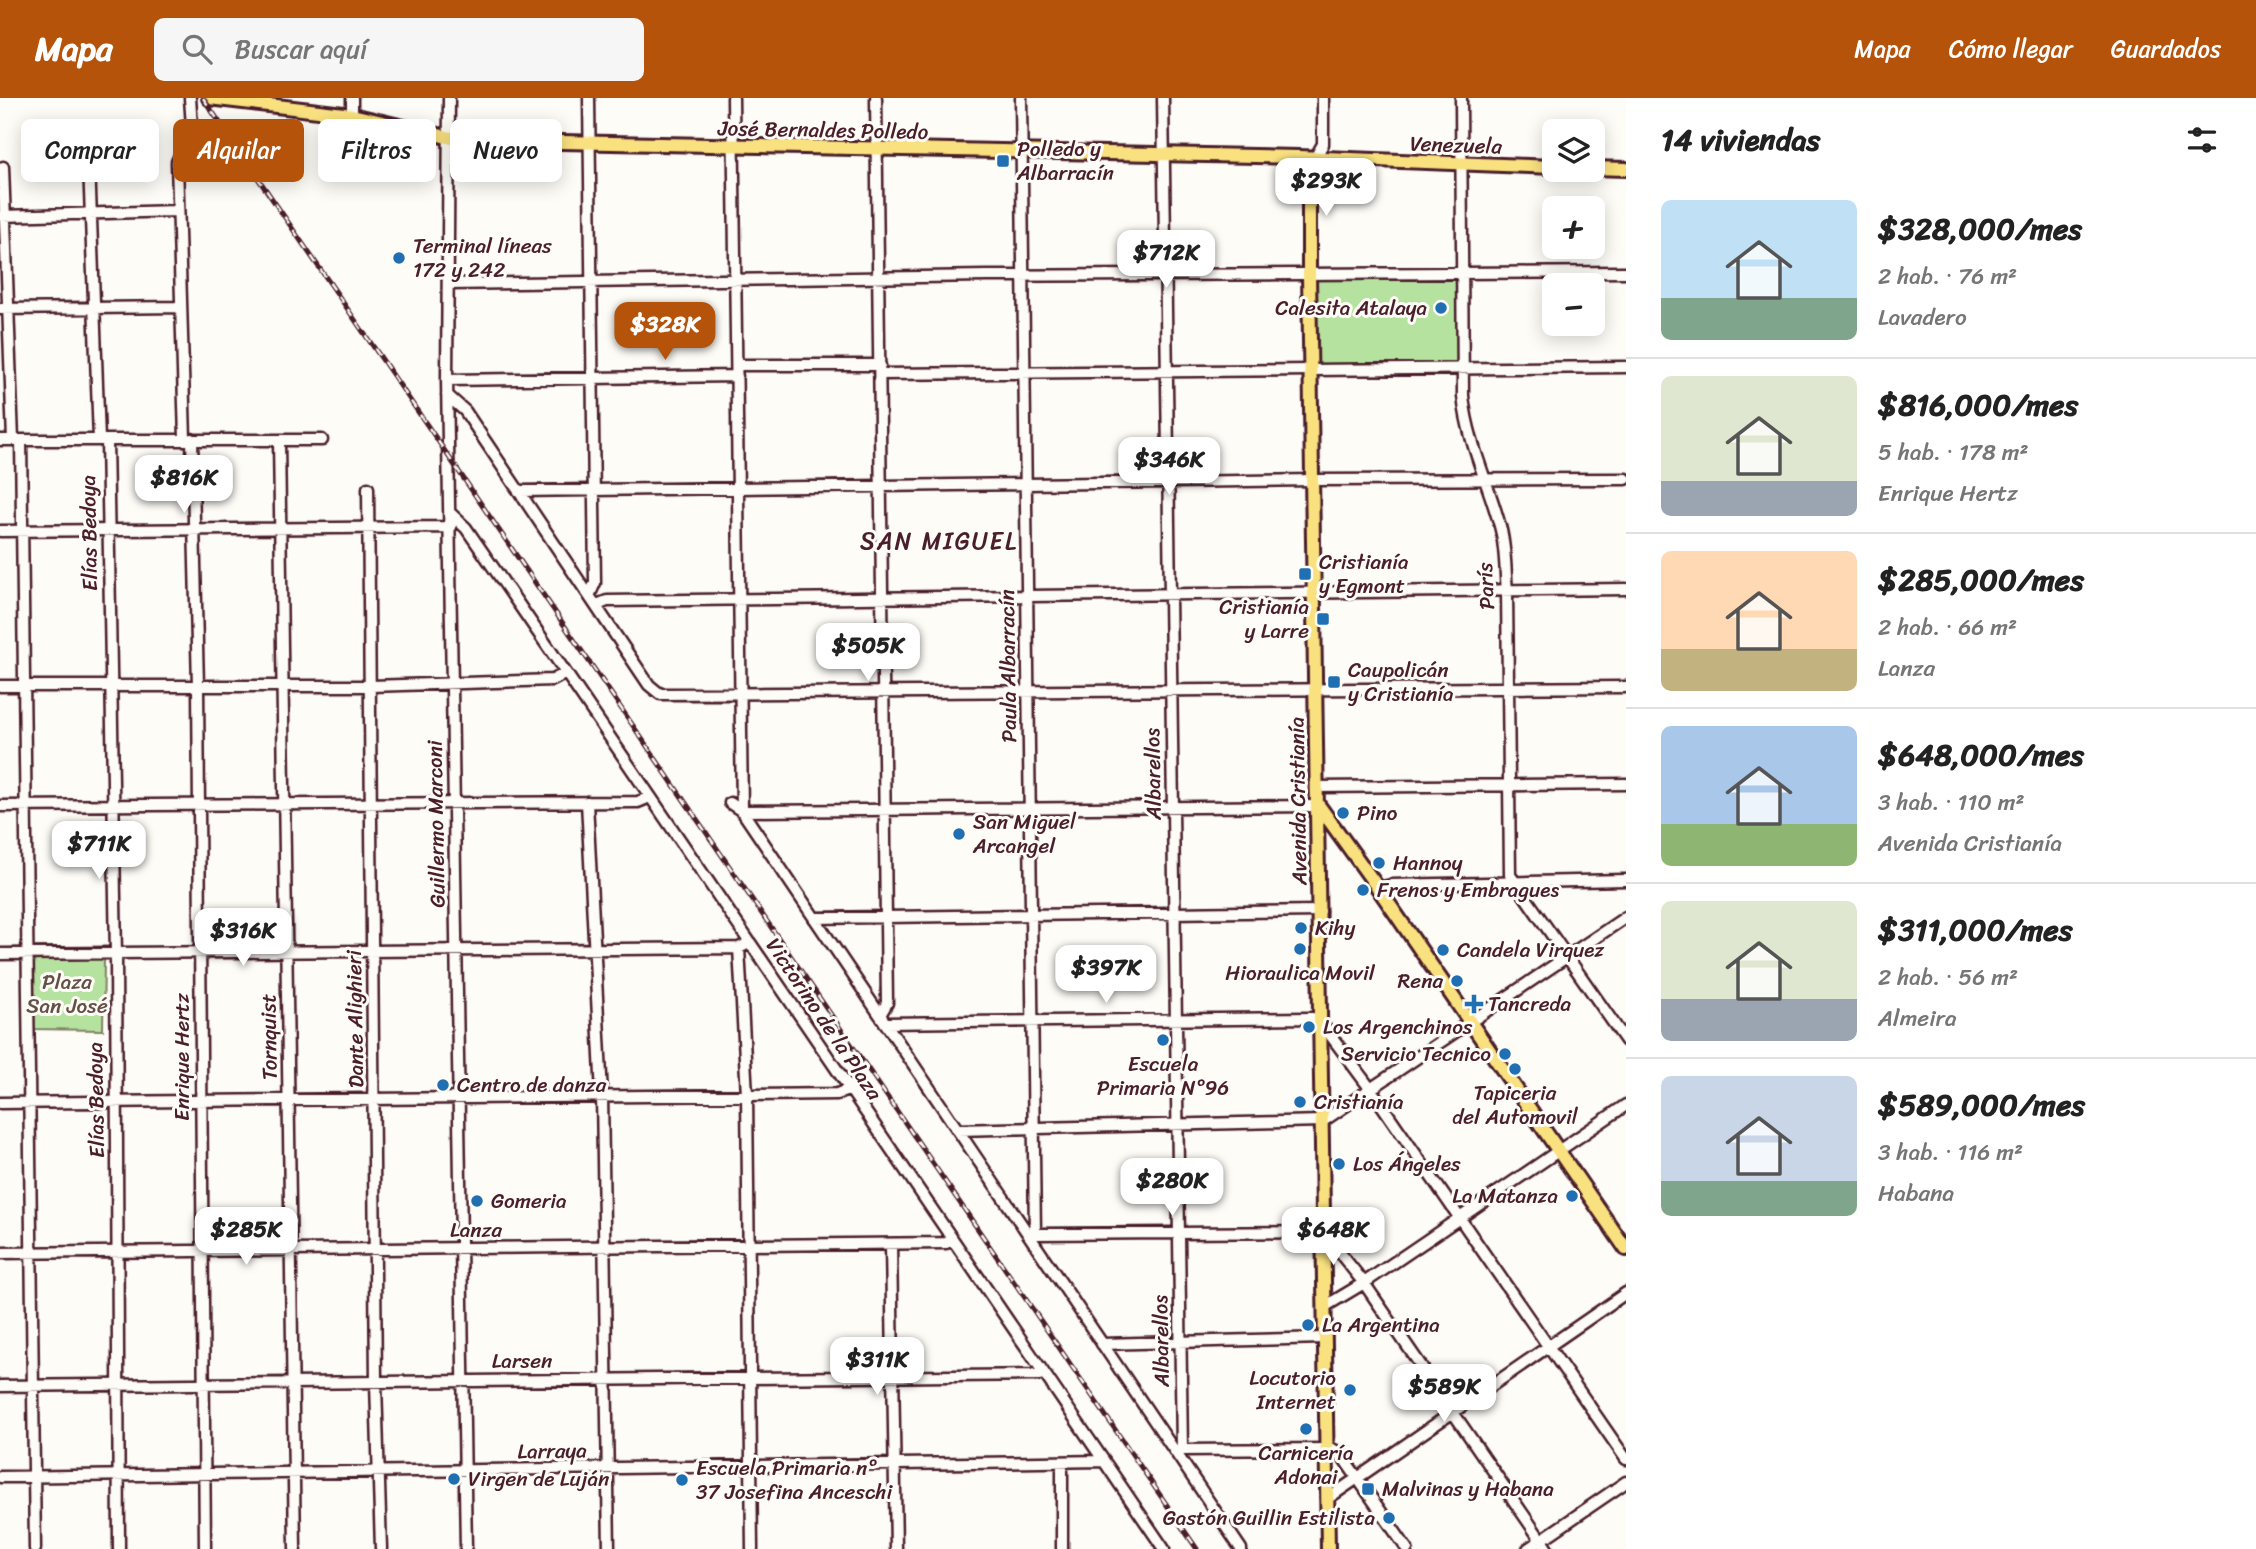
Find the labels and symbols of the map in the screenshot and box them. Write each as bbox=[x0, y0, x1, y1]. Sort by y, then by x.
street label: José Bernaldes Polledo bbox=[716, 109, 929, 151]
street label: Venezuela bbox=[1409, 124, 1503, 166]
place label: Polledo y Albarracín bbox=[1016, 130, 1114, 192]
marker: Polledo y Albarracín bbox=[995, 153, 1011, 169]
pin: $293K bbox=[1277, 158, 1375, 218]
place label: Terminal líneas 172 y 242 bbox=[413, 227, 552, 289]
pin: $712K bbox=[1117, 230, 1215, 290]
marker: Terminal líneas 172 y 242 bbox=[391, 250, 407, 266]
place label: Calesita Atalaya bbox=[1275, 289, 1427, 327]
marker: Calesita Atalaya bbox=[1433, 300, 1449, 316]
pin: $328K bbox=[616, 302, 714, 362]
pin: $346K bbox=[1120, 438, 1218, 497]
pin: $816K bbox=[135, 456, 233, 515]
street label: Elías Bedoya bbox=[69, 474, 109, 591]
district label: SAN MIGUEL bbox=[860, 520, 1018, 562]
place label: Cristianía y Egmont bbox=[1319, 543, 1409, 605]
street label: París bbox=[1466, 561, 1506, 611]
marker: Cristianía y Egmont bbox=[1297, 566, 1313, 582]
place label: Cristianía y Larre bbox=[1219, 588, 1309, 650]
street label: Paula Albarracín bbox=[988, 589, 1028, 743]
marker: Cristianía y Larre bbox=[1315, 611, 1331, 627]
pin: $505K bbox=[819, 624, 917, 683]
place label: Caupolicán y Cristianía bbox=[1348, 651, 1454, 713]
marker: Caupolicán y Cristianía bbox=[1326, 674, 1342, 690]
street label: Avenida Cristianía bbox=[1278, 716, 1318, 886]
street label: Albarellos bbox=[1133, 727, 1173, 821]
street label: Guillermo Marconi bbox=[416, 739, 456, 908]
place label: Pino bbox=[1357, 794, 1398, 832]
place label: San Miguel Arcangel bbox=[972, 803, 1077, 865]
marker: Pino bbox=[1335, 805, 1351, 821]
pin: $711K bbox=[50, 822, 148, 881]
marker: San Miguel Arcangel bbox=[951, 826, 967, 842]
place label: Hannoy bbox=[1393, 844, 1463, 882]
marker: Hannoy bbox=[1371, 855, 1387, 871]
place label: Frenos y Embragues bbox=[1377, 871, 1559, 909]
marker: Frenos y Embragues bbox=[1355, 882, 1371, 898]
pin: $316K bbox=[194, 908, 292, 968]
place label: Kihy bbox=[1315, 909, 1356, 947]
marker: Kihy bbox=[1293, 920, 1309, 936]
street label: Victorino de la Plaza bbox=[755, 930, 893, 1109]
place label: Candela Virquez bbox=[1457, 931, 1604, 969]
marker: Hioraulica Movil bbox=[1292, 941, 1308, 957]
marker: Candela Virquez bbox=[1435, 942, 1451, 958]
pin: $397K bbox=[1057, 946, 1155, 1005]
street label: Dante Alighieri bbox=[335, 948, 375, 1088]
place label: Hioraulica Movil bbox=[1225, 954, 1376, 992]
place label: Rena bbox=[1398, 962, 1443, 1000]
park label: Plaza San José bbox=[26, 963, 108, 1025]
marker: Rena bbox=[1449, 973, 1465, 989]
place label: Tancreda bbox=[1488, 985, 1572, 1023]
street label: Enrique Hertz bbox=[163, 993, 201, 1121]
street label: Tornquist bbox=[249, 993, 289, 1081]
marker: Tancreda bbox=[1466, 996, 1482, 1012]
place label: Los Argenchinos bbox=[1323, 1008, 1473, 1046]
marker: Los Argenchinos bbox=[1301, 1019, 1317, 1035]
marker: Escuela Primaria N°96 bbox=[1155, 1032, 1171, 1048]
place label: Servicio Tecnico bbox=[1341, 1035, 1491, 1073]
street label: Elías Bedoya bbox=[76, 1041, 116, 1158]
place label: Escuela Primaria N°96 bbox=[1097, 1045, 1229, 1107]
marker: Servicio Tecnico bbox=[1497, 1046, 1513, 1062]
marker: Tapiceria del Automovil bbox=[1507, 1061, 1523, 1077]
place label: Centro de danza bbox=[457, 1066, 607, 1104]
place label: Tapiceria del Automovil bbox=[1452, 1074, 1579, 1136]
marker: Centro de danza bbox=[435, 1077, 451, 1093]
place label: Cristianía bbox=[1314, 1083, 1404, 1121]
marker: Cristianía bbox=[1292, 1094, 1308, 1110]
place label: Los Ángeles bbox=[1353, 1145, 1461, 1183]
marker: Los Ángeles bbox=[1331, 1156, 1347, 1172]
pin: $280K bbox=[1123, 1158, 1221, 1218]
place label: La Matanza bbox=[1452, 1177, 1558, 1215]
place label: Gomeria bbox=[491, 1182, 567, 1220]
marker: La Matanza bbox=[1564, 1188, 1580, 1204]
marker: Gomeria bbox=[469, 1193, 485, 1209]
pin: $285K bbox=[197, 1208, 295, 1267]
pin: $648K bbox=[1284, 1208, 1382, 1267]
street label: Lanza bbox=[450, 1211, 502, 1249]
street label: Albarellos bbox=[1141, 1294, 1181, 1388]
place label: La Argentina bbox=[1322, 1306, 1440, 1344]
marker: La Argentina bbox=[1300, 1317, 1316, 1333]
pin: $311K bbox=[828, 1338, 926, 1397]
street label: Larsen bbox=[492, 1342, 552, 1380]
place label: Locutorio Internet bbox=[1249, 1359, 1336, 1421]
pin: $589K bbox=[1395, 1364, 1493, 1424]
marker: Locutorio Internet bbox=[1342, 1382, 1358, 1398]
marker: Carnicería Adonai bbox=[1298, 1421, 1314, 1437]
street label: Larraya bbox=[517, 1431, 587, 1471]
place label: Carnicería Adonai bbox=[1259, 1434, 1354, 1496]
place label: Escuela Primaria n° 37 Josefina Anceschi bbox=[696, 1449, 893, 1511]
place label: Virgen de Luján bbox=[468, 1460, 610, 1498]
place label: Malvinas y Habana bbox=[1382, 1470, 1554, 1508]
marker: Virgen de Luján bbox=[446, 1471, 462, 1487]
marker: Escuela Primaria n° 37 Josefina Anceschi bbox=[674, 1472, 690, 1488]
marker: Malvinas y Habana bbox=[1360, 1481, 1376, 1497]
place label: Gastón Guillin Estilista bbox=[1163, 1499, 1375, 1537]
marker: Gastón Guillin Estilista bbox=[1381, 1510, 1397, 1526]

